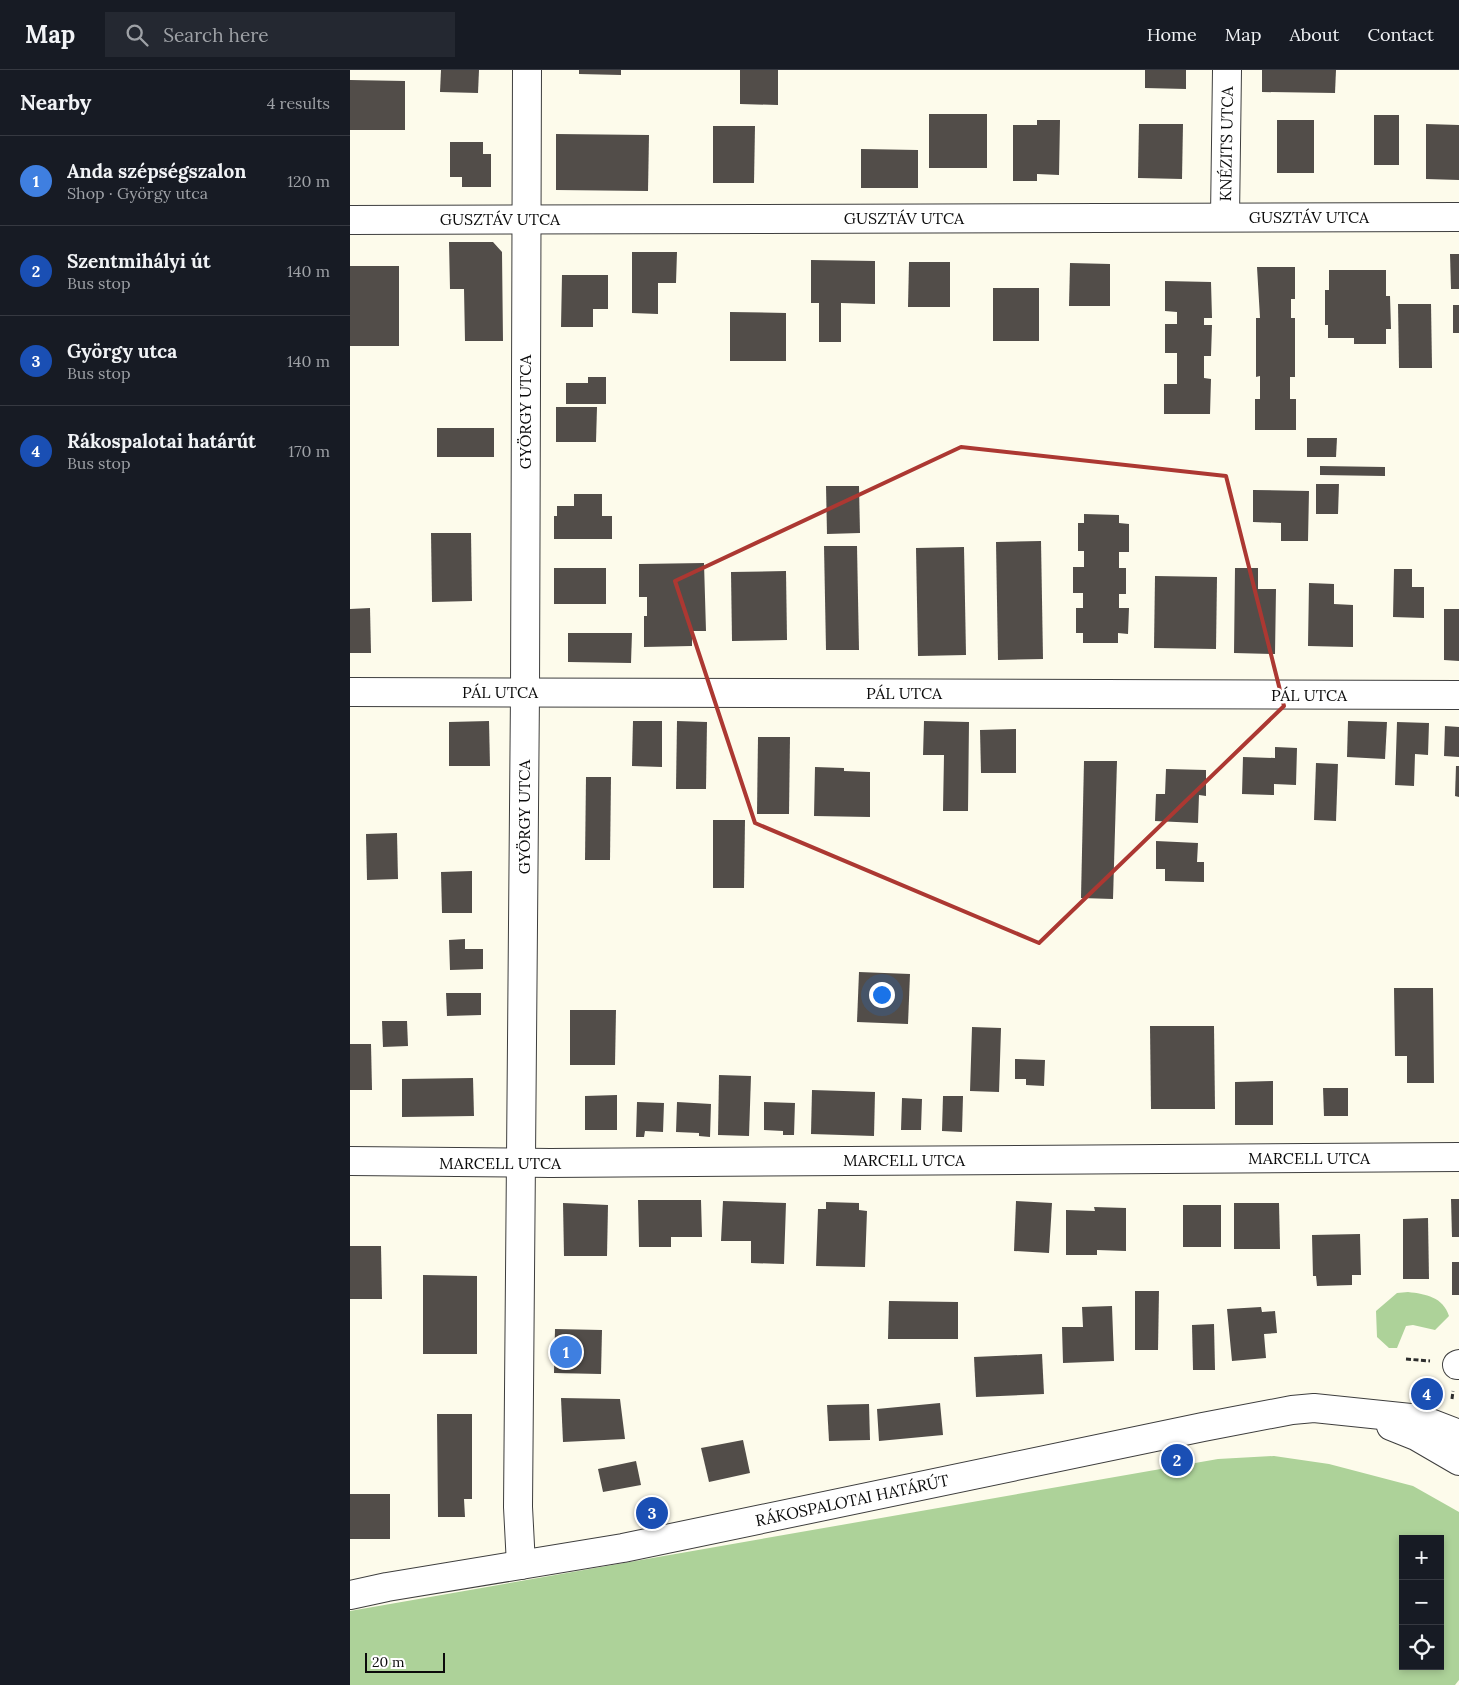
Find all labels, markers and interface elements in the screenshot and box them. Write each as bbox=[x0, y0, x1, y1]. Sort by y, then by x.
search box bbox=[105, 12, 455, 57]
text: Map bbox=[25, 19, 75, 50]
icon: search bbox=[123, 21, 151, 49]
text: Search here bbox=[163, 23, 269, 47]
text: Home bbox=[1147, 23, 1197, 46]
text: Map bbox=[1225, 23, 1261, 46]
text: About bbox=[1289, 23, 1339, 46]
text: Contact bbox=[1367, 23, 1434, 46]
street label: KNÉZITS UTCA bbox=[1215, 85, 1237, 202]
text: Nearby bbox=[20, 89, 91, 116]
text: 4 results bbox=[267, 93, 330, 113]
text: Anda szépségszalon bbox=[67, 159, 246, 183]
text: 1 bbox=[33, 171, 39, 191]
text: 120 m bbox=[287, 171, 330, 191]
text: Shop · György utca bbox=[67, 183, 208, 203]
street label: GUSZTÁV UTCA bbox=[1249, 207, 1370, 227]
street label: GUSZTÁV UTCA bbox=[844, 208, 965, 228]
street label: GUSZTÁV UTCA bbox=[440, 209, 561, 229]
text: Szentmihályi út bbox=[67, 249, 211, 273]
text: 2 bbox=[32, 261, 40, 281]
text: 140 m bbox=[287, 261, 330, 281]
text: Bus stop bbox=[67, 273, 131, 293]
text: György utca bbox=[67, 339, 177, 363]
text: 3 bbox=[32, 351, 40, 371]
text: 140 m bbox=[287, 351, 330, 371]
street label: GYÖRGY UTCA bbox=[515, 354, 535, 469]
text: Bus stop bbox=[67, 363, 131, 383]
text: Rákospalotai határút bbox=[67, 429, 256, 453]
text: 4 bbox=[32, 441, 40, 461]
text: 170 m bbox=[288, 441, 330, 461]
text: Bus stop bbox=[67, 453, 131, 473]
street label: PÁL UTCA bbox=[462, 682, 539, 702]
street label: PÁL UTCA bbox=[866, 683, 943, 703]
street label: PÁL UTCA bbox=[1271, 685, 1348, 705]
street label: GYÖRGY UTCA bbox=[514, 759, 534, 874]
your location bbox=[869, 982, 895, 1008]
street label: MARCELL UTCA bbox=[1248, 1148, 1371, 1168]
street label: MARCELL UTCA bbox=[843, 1150, 966, 1170]
street label: MARCELL UTCA bbox=[439, 1153, 562, 1173]
pin: 1 bbox=[550, 1333, 582, 1371]
pin: 4 bbox=[1411, 1375, 1443, 1413]
pin: 2 bbox=[1161, 1441, 1193, 1479]
street label: RÁKOSPALOTAI HATÁRÚT bbox=[753, 1470, 951, 1530]
pin: 3 bbox=[636, 1494, 668, 1532]
map controls bbox=[1399, 1535, 1444, 1670]
button: + bbox=[1399, 1535, 1444, 1580]
button: − bbox=[1399, 1580, 1444, 1625]
button: locate bbox=[1399, 1625, 1444, 1670]
scale bar bbox=[365, 1650, 445, 1673]
text: 20 m bbox=[372, 1653, 404, 1671]

